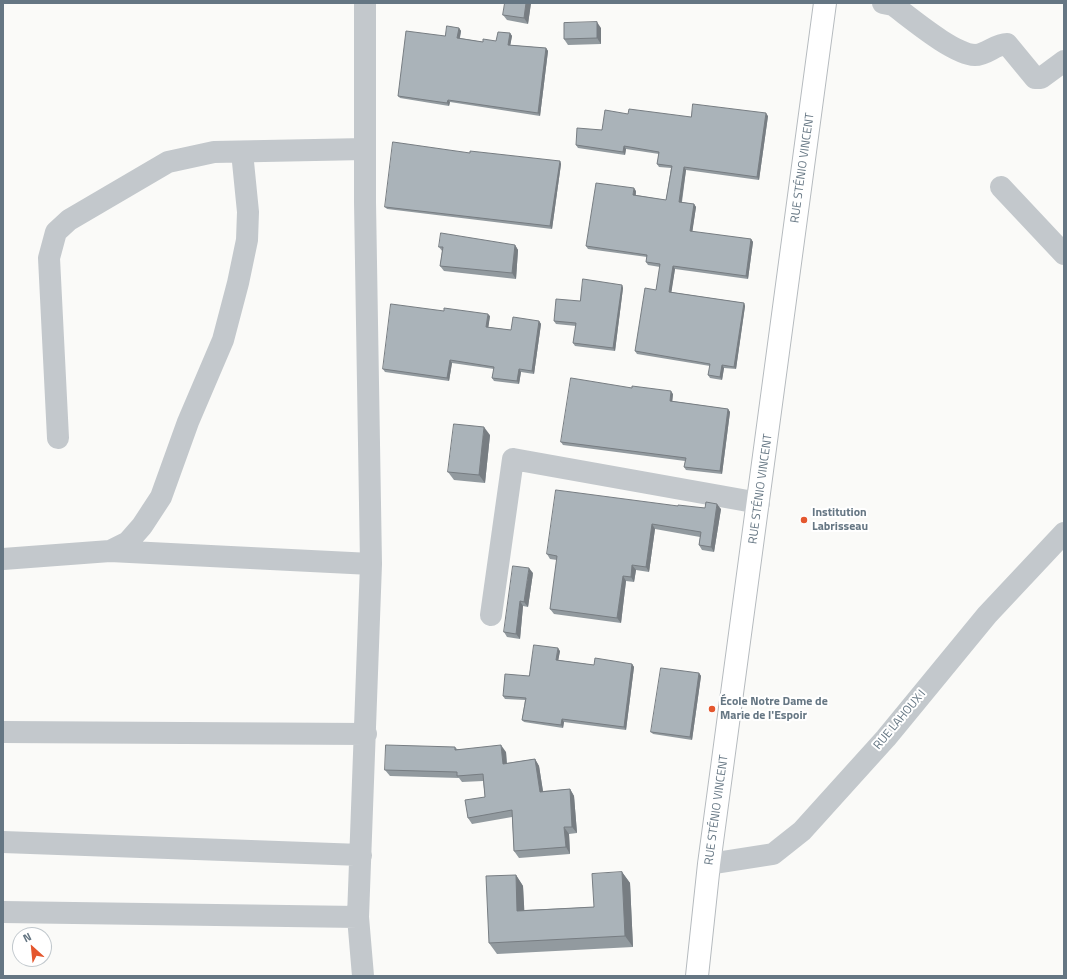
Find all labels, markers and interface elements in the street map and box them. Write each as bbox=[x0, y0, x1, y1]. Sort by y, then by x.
street label: RUE STÉNIO VINCENT bbox=[788, 112, 818, 224]
street label: RUE STÉNIO VINCENT bbox=[746, 433, 776, 545]
place label: Institution Labrisseau bbox=[812, 506, 868, 534]
marker: Institution Labrisseau bbox=[799, 515, 809, 525]
street label: RUE LAHOUX I bbox=[871, 687, 929, 753]
place label: École Notre Dame de Marie de l'Espoir bbox=[720, 695, 828, 723]
marker: École Notre Dame de Marie de l'Espoir bbox=[707, 704, 717, 714]
street label: RUE STÉNIO VINCENT bbox=[702, 754, 732, 866]
north arrow bbox=[12, 927, 52, 967]
text: N bbox=[20, 928, 34, 946]

